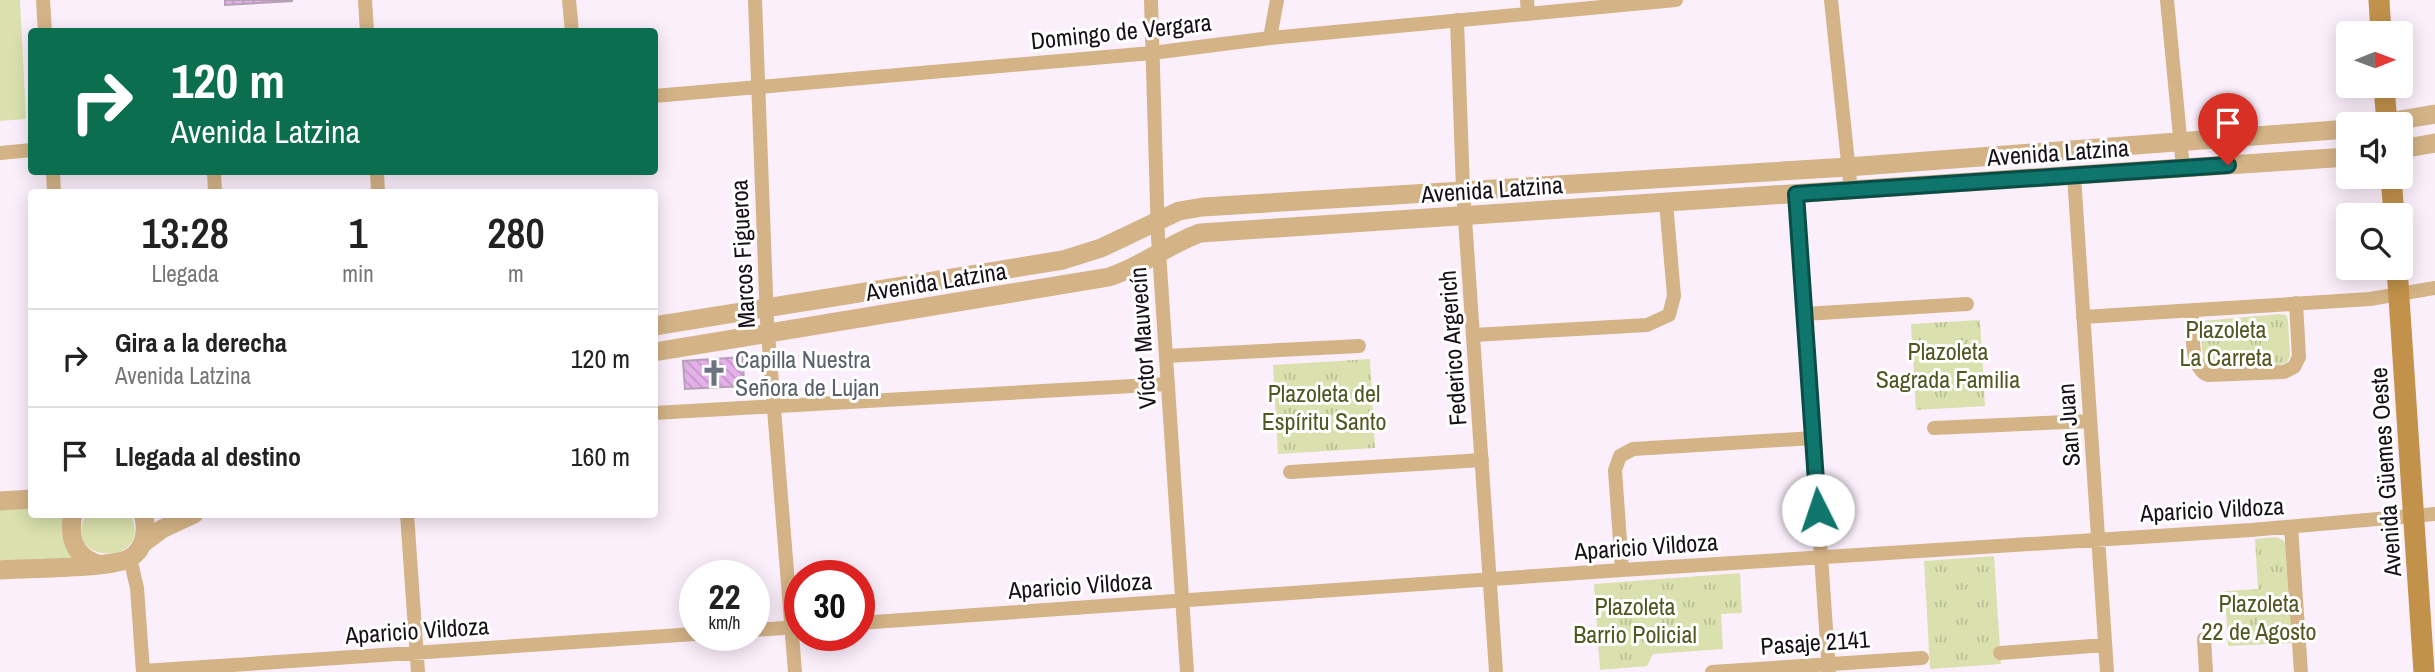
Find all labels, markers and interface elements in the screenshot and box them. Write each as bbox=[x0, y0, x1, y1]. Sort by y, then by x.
street label: Domingo de Vergara bbox=[1029, 6, 1213, 56]
north arrow bbox=[2336, 21, 2413, 98]
map controls bbox=[2336, 21, 2413, 280]
text: 120 m bbox=[171, 47, 285, 113]
icon: right bbox=[56, 56, 147, 147]
pin bbox=[2198, 93, 2258, 165]
icon: arrive bbox=[2209, 104, 2247, 142]
text: Avenida Latzina bbox=[171, 110, 360, 153]
button: sound bbox=[2336, 112, 2413, 189]
street label: Avenida Latzina bbox=[1985, 131, 2130, 173]
street label: Avenida Latzina bbox=[1419, 168, 1564, 210]
street label: Marcos Figueroa bbox=[722, 179, 762, 329]
button: search bbox=[2336, 203, 2413, 280]
text: 13:28 bbox=[141, 205, 229, 261]
text: 1 bbox=[348, 205, 368, 261]
text: 280 bbox=[487, 205, 545, 261]
street label: Avenida Latzina bbox=[862, 254, 1009, 308]
text: Llegada bbox=[152, 258, 219, 289]
text: min bbox=[342, 258, 374, 289]
text: m bbox=[508, 258, 524, 289]
street label: Víctor Mauvecín bbox=[1121, 266, 1163, 410]
street label: Federico Argerich bbox=[1431, 269, 1473, 427]
park label: Plazoleta La Carreta bbox=[2180, 313, 2273, 373]
text: Gira a la derecha bbox=[115, 325, 287, 360]
park label: Plazoleta Sagrada Familia bbox=[1876, 335, 2020, 395]
icon: right bbox=[56, 339, 94, 377]
text: 120 m bbox=[571, 341, 630, 376]
place label: Capilla Nuestra Señora de Lujan bbox=[735, 343, 879, 403]
church icon: Capilla Nuestra Señora de Lujan bbox=[699, 358, 729, 388]
text: Avenida Latzina bbox=[115, 360, 251, 391]
street label: Avenida Güemes Oeste bbox=[2362, 366, 2408, 579]
park label: Plazoleta del Espíritu Santo bbox=[1262, 377, 1386, 437]
street label: San Juan bbox=[2049, 382, 2087, 468]
icon: arrive bbox=[56, 437, 94, 475]
text: Llegada al destino bbox=[115, 439, 301, 474]
text: 160 m bbox=[571, 439, 630, 474]
position arrow bbox=[1781, 473, 1855, 547]
street label: Aparicio Vildoza bbox=[2138, 489, 2285, 529]
street label: Aparicio Vildoza bbox=[1572, 525, 1719, 567]
speed limit sign: 30 bbox=[784, 560, 875, 651]
street label: Aparicio Vildoza bbox=[1006, 564, 1153, 606]
text: 22 bbox=[709, 573, 740, 620]
park label: Plazoleta 22 de Agosto bbox=[2202, 587, 2316, 647]
park label: Plazoleta Barrio Policial bbox=[1573, 590, 1697, 650]
street label: Aparicio Vildoza bbox=[343, 609, 490, 651]
text: km/h bbox=[709, 610, 741, 635]
street label: Pasaje 2141 bbox=[1759, 622, 1871, 662]

